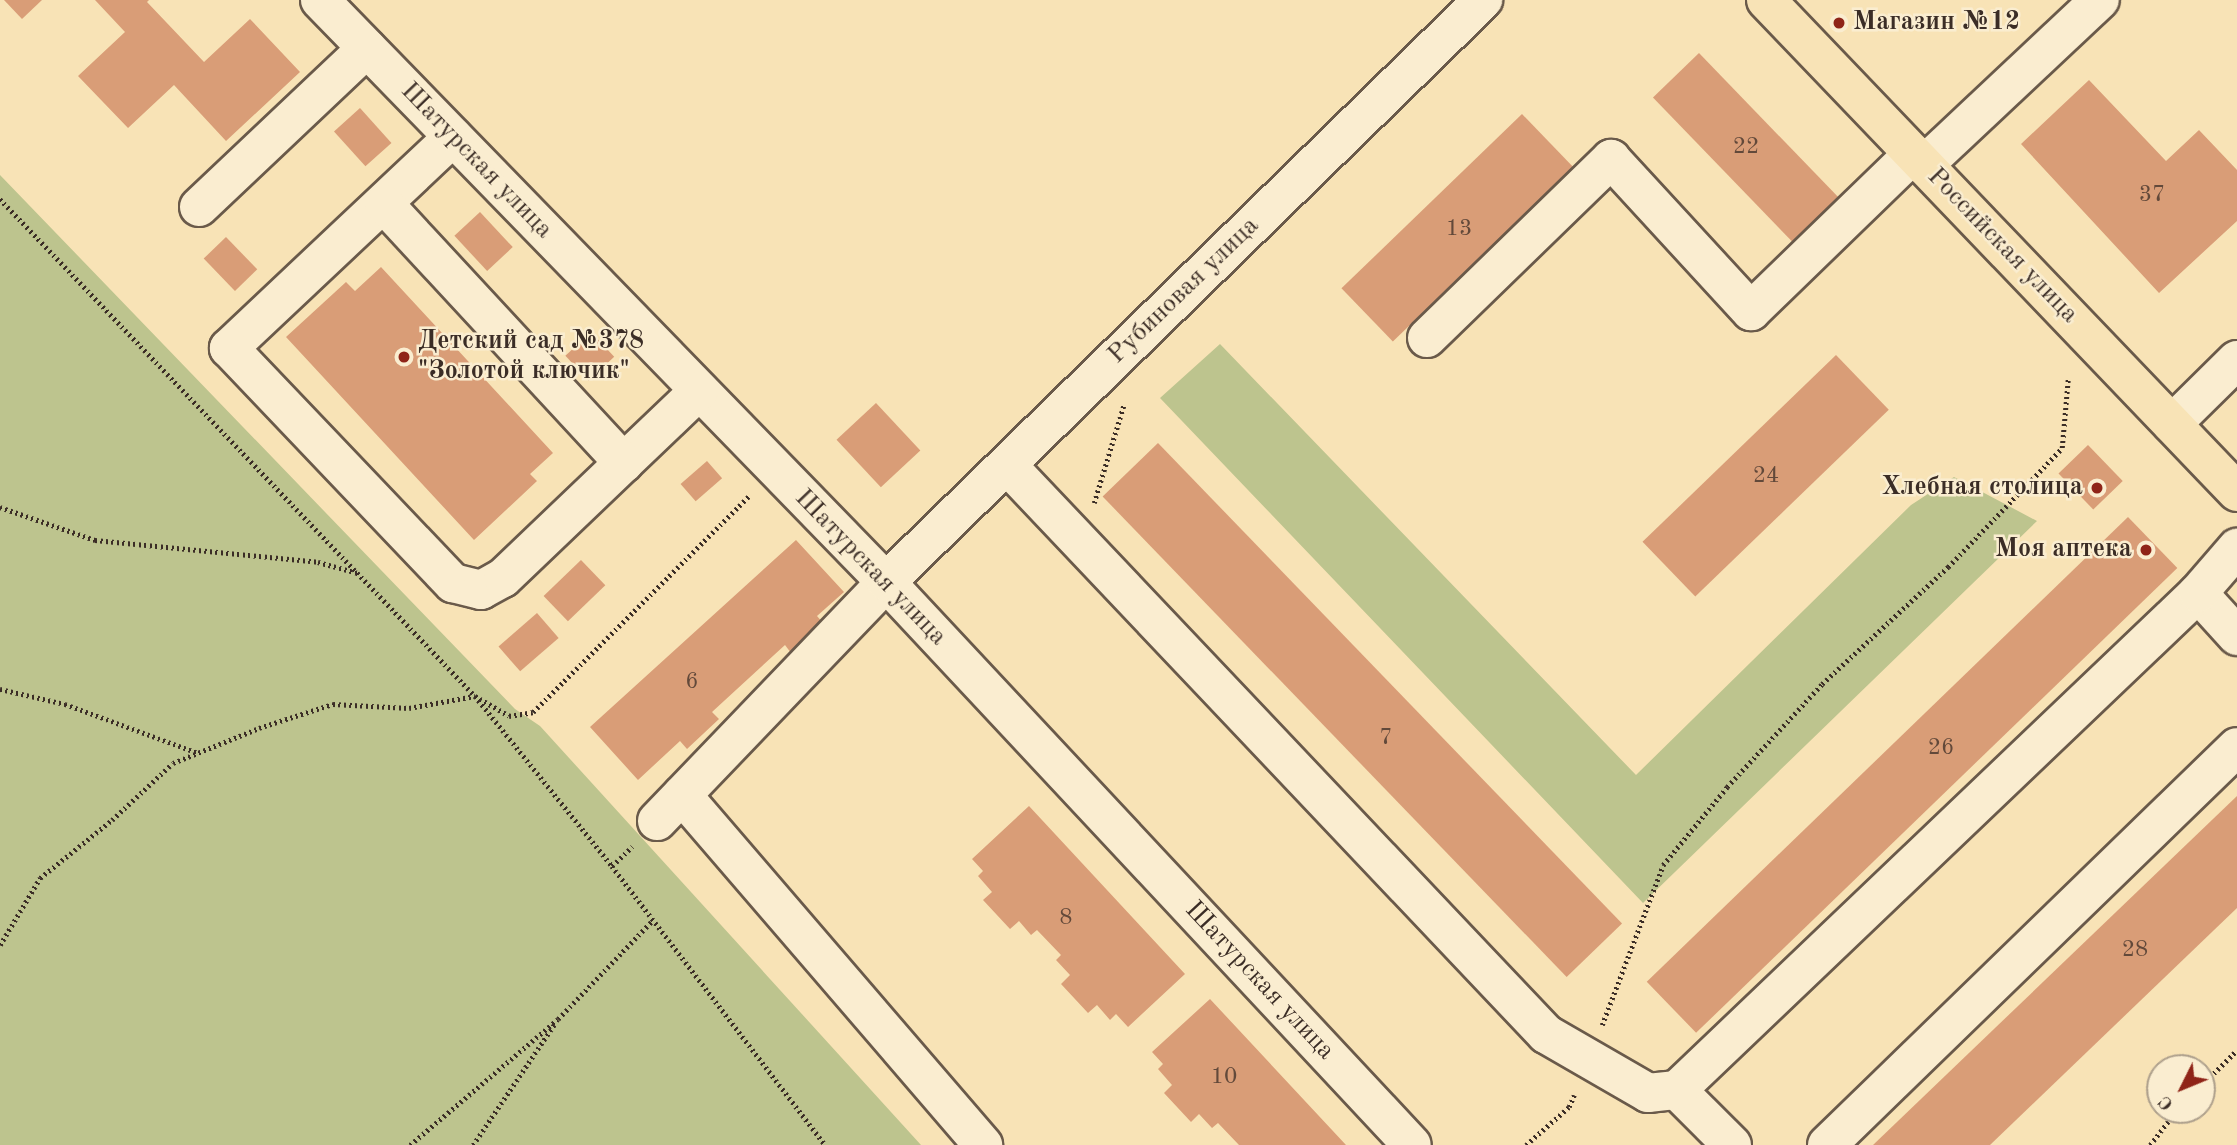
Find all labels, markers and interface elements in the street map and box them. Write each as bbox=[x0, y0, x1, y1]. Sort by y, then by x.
place label: Магазин №12 bbox=[1853, 7, 2020, 39]
marker: Магазин №12 bbox=[1831, 15, 1847, 31]
street label: Шатурская улица bbox=[393, 76, 559, 246]
house number: 22 bbox=[1733, 133, 1759, 161]
street label: Российская улица bbox=[1920, 162, 2084, 330]
house number: 37 bbox=[2139, 181, 2165, 209]
street label: Рубиновая улица bbox=[1102, 211, 1266, 371]
house number: 13 bbox=[1446, 215, 1472, 243]
place label: Детский сад №378 "Золотой ключик" bbox=[418, 326, 644, 388]
marker: Детский сад №378 "Золотой ключик" bbox=[396, 349, 412, 365]
house number: 24 bbox=[1753, 462, 1779, 490]
place label: Хлебная столица bbox=[1881, 472, 2083, 504]
marker: Хлебная столица bbox=[2089, 480, 2105, 496]
street label: Шатурская улица bbox=[787, 483, 953, 653]
place label: Моя аптека bbox=[1995, 534, 2132, 566]
marker: Моя аптека bbox=[2138, 542, 2154, 558]
house number: 6 bbox=[685, 668, 699, 696]
house number: 7 bbox=[1379, 724, 1393, 752]
house number: 26 bbox=[1928, 734, 1954, 762]
street label: Шатурская улица bbox=[1177, 895, 1341, 1067]
house number: 8 bbox=[1059, 904, 1073, 932]
house number: 28 bbox=[2122, 936, 2148, 964]
north arrow bbox=[2146, 1054, 2216, 1124]
house number: 10 bbox=[1211, 1063, 1237, 1091]
text: С bbox=[2156, 1091, 2178, 1113]

